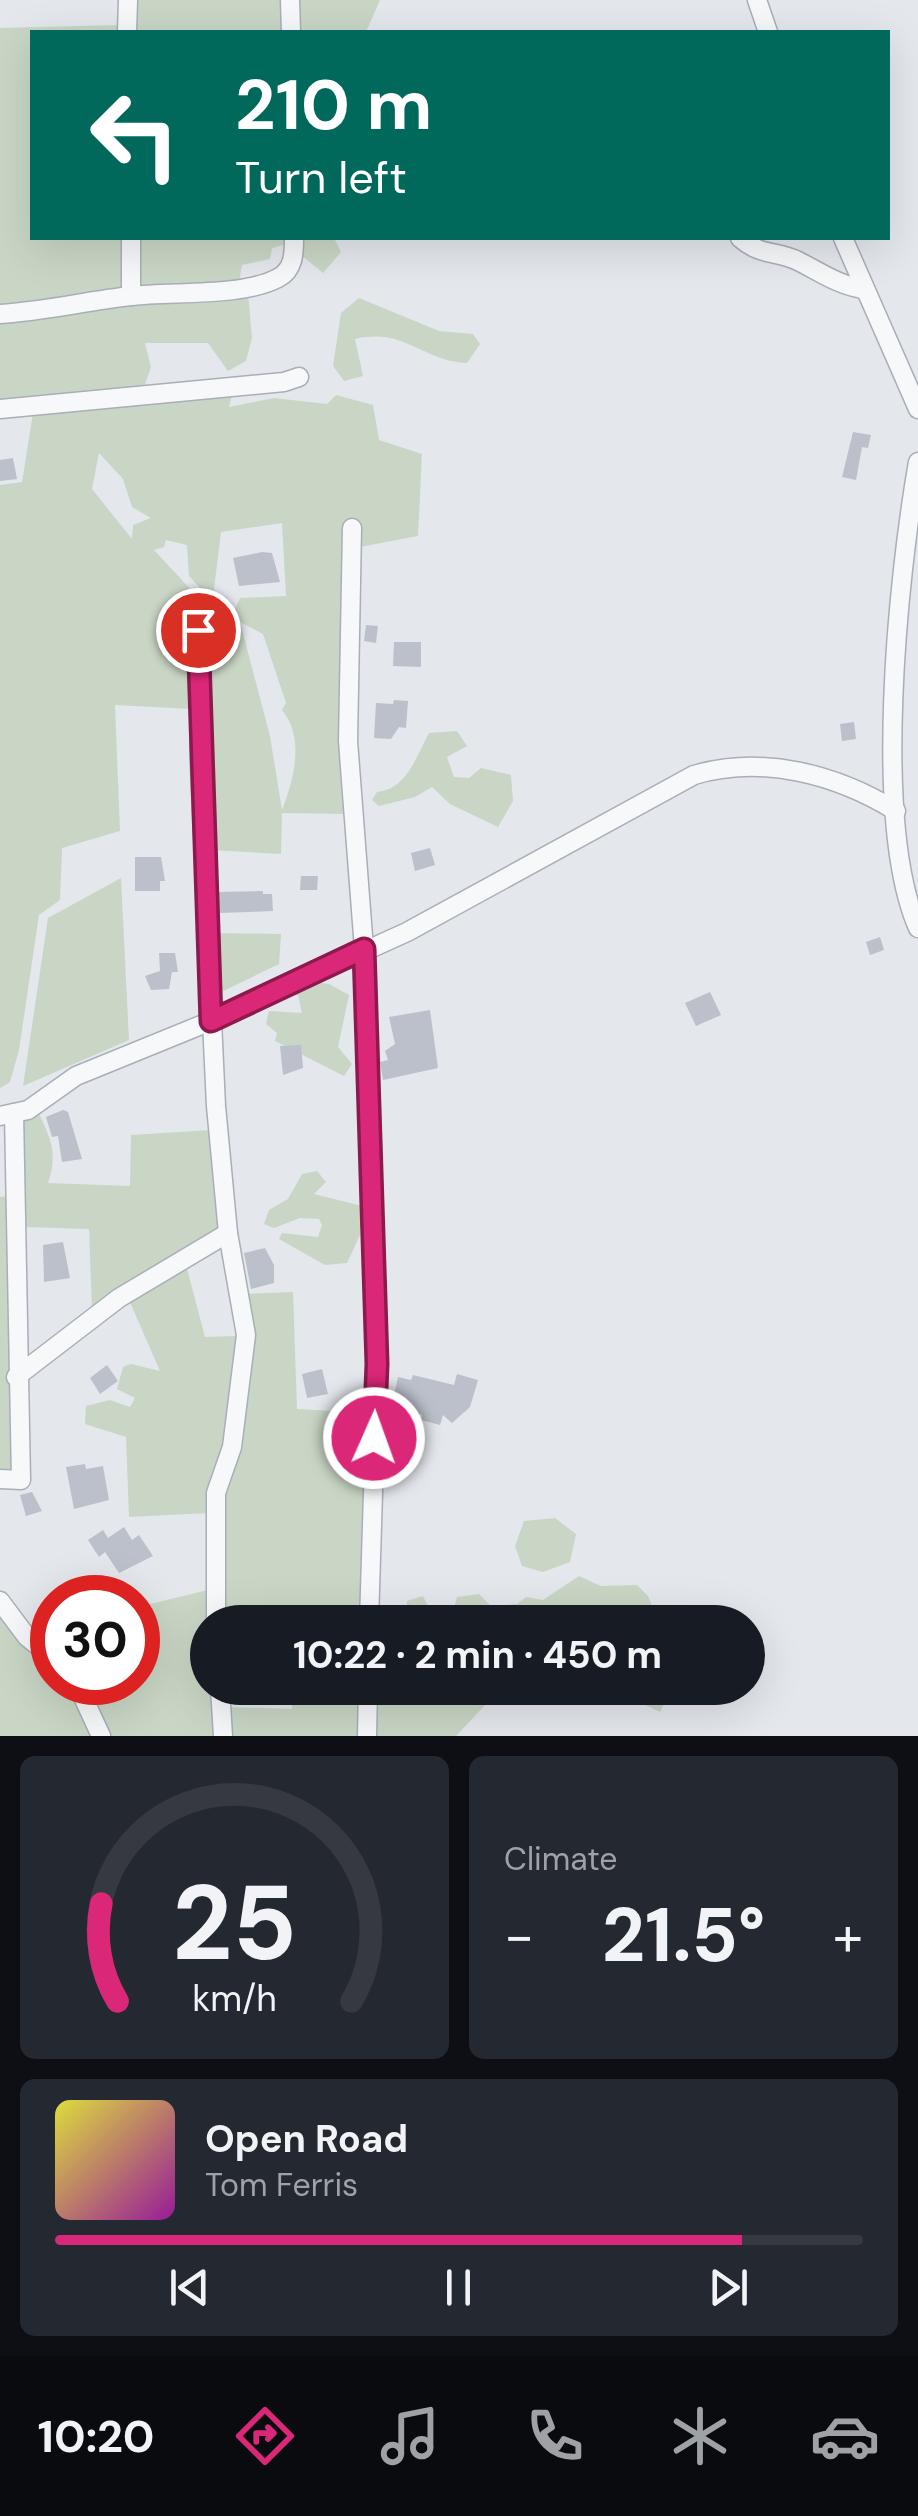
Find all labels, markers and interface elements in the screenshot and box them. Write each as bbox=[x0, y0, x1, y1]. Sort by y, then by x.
text: 210 m bbox=[235, 60, 432, 151]
icon: left bbox=[70, 70, 200, 200]
text: Turn left bbox=[235, 148, 407, 207]
pin bbox=[156, 588, 241, 673]
icon: arrive bbox=[171, 603, 226, 658]
position arrow bbox=[322, 1386, 426, 1490]
speed limit sign: 30 bbox=[30, 1575, 160, 1705]
text: 10:22 · 2 min · 450 m bbox=[293, 1630, 662, 1680]
text: Climate bbox=[504, 1838, 618, 1880]
text: 25 bbox=[172, 1856, 297, 1991]
text: 21.5° bbox=[602, 1887, 765, 1984]
text: − bbox=[504, 1900, 534, 1972]
text: + bbox=[833, 1900, 863, 1972]
text: km/h bbox=[192, 1976, 277, 2022]
text: Open Road bbox=[205, 2114, 408, 2164]
text: Tom Ferris bbox=[205, 2164, 358, 2206]
icon: previous bbox=[162, 2260, 217, 2315]
icon: pause bbox=[431, 2260, 486, 2315]
icon: next bbox=[701, 2260, 756, 2315]
icon: directions bbox=[230, 2401, 300, 2471]
icon: music bbox=[375, 2401, 445, 2471]
icon: phone bbox=[520, 2401, 590, 2471]
icon: climate bbox=[665, 2401, 735, 2471]
icon: car bbox=[810, 2401, 880, 2471]
text: 10:20 bbox=[38, 2407, 155, 2466]

